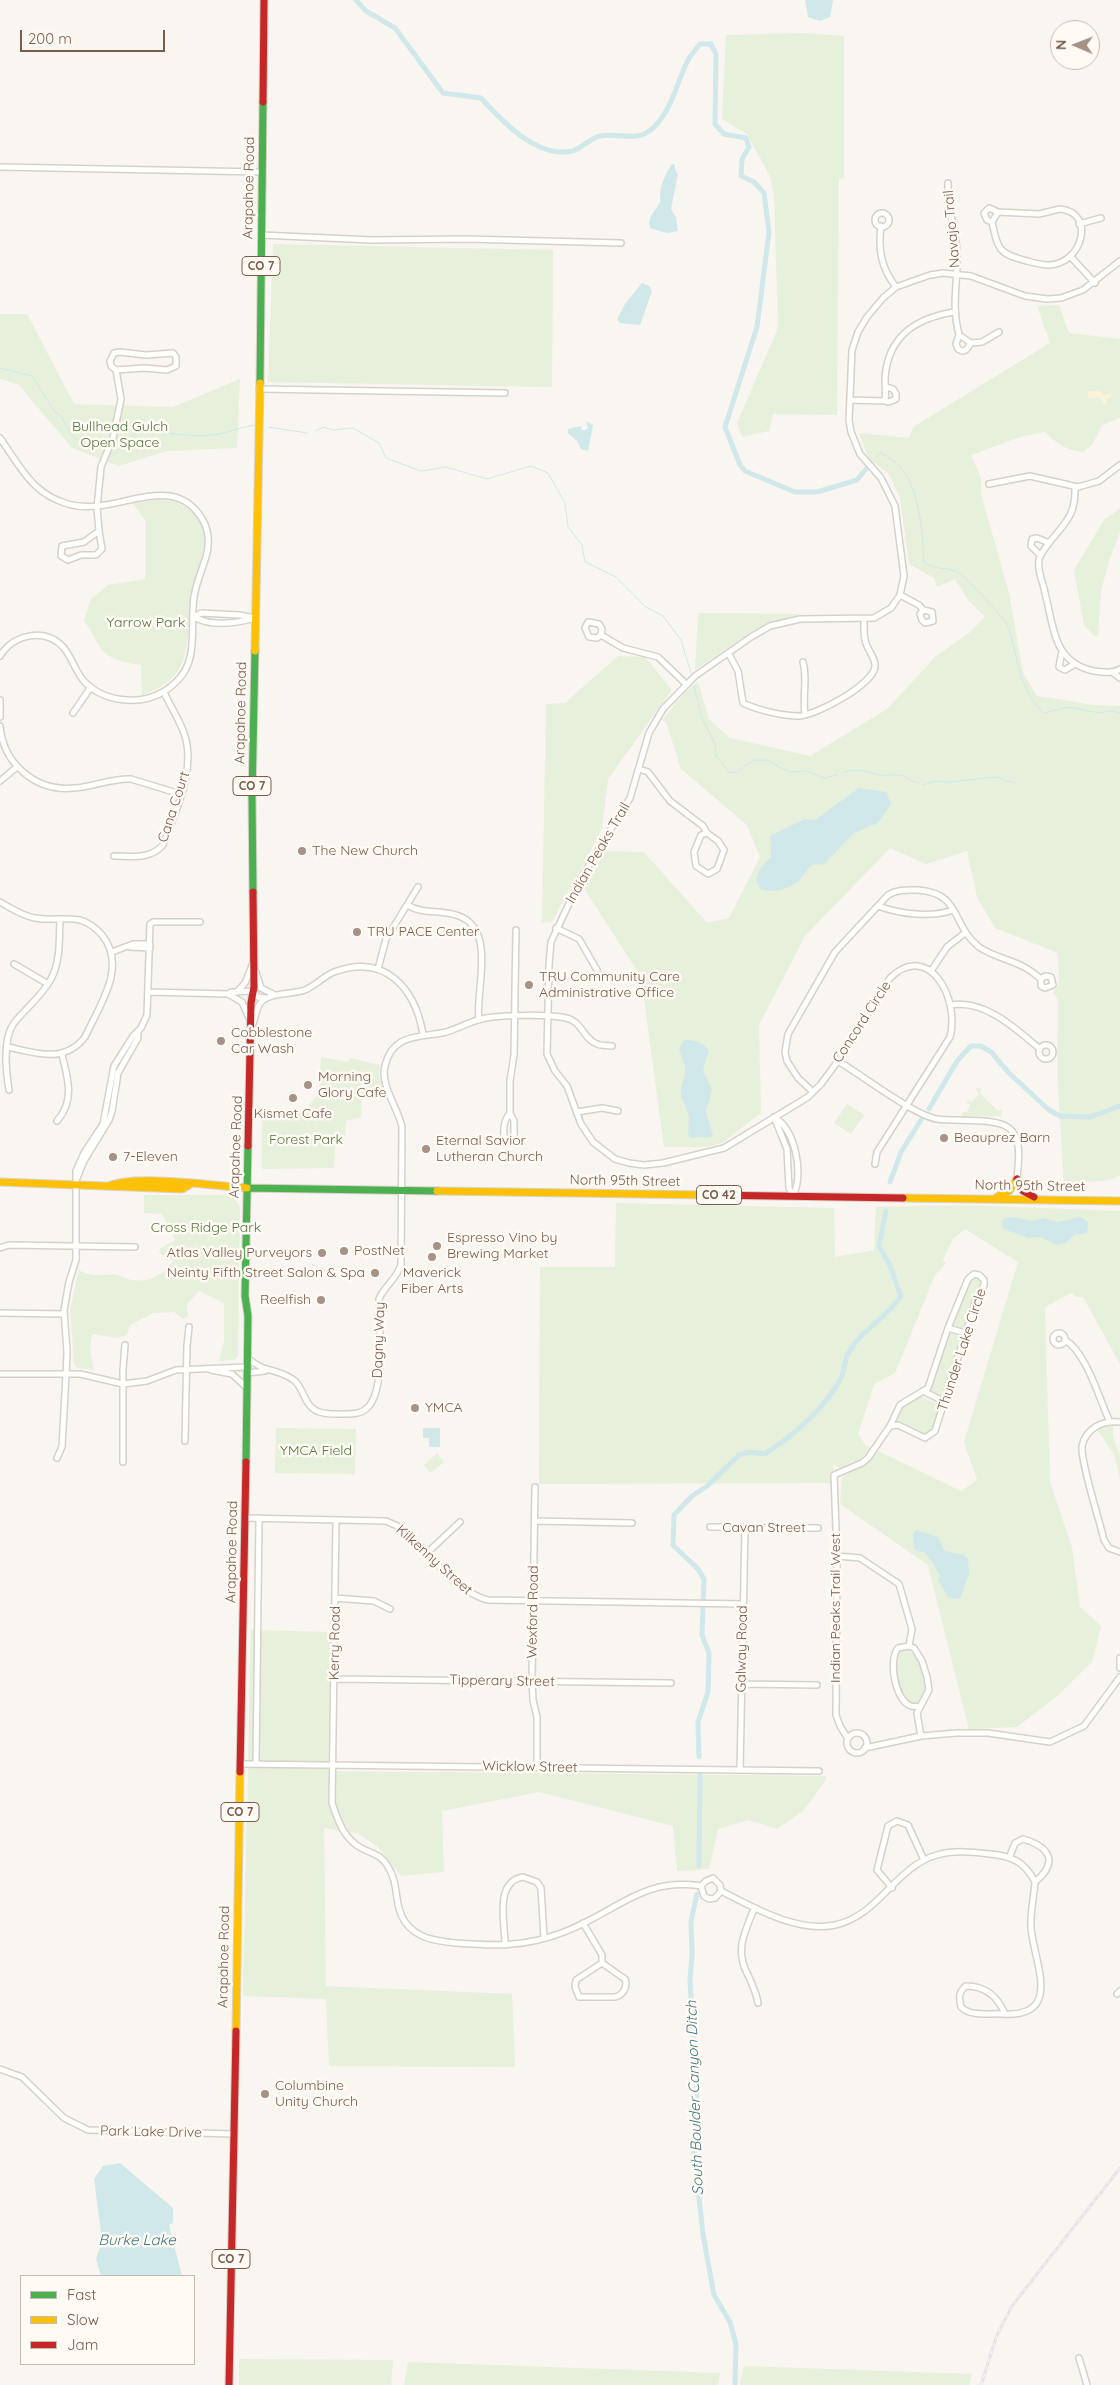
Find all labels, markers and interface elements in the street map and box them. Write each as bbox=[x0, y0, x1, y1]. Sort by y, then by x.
scale bar bbox=[22, 20, 168, 52]
north arrow bbox=[1050, 20, 1100, 70]
text: 200 m bbox=[28, 29, 72, 48]
text: N bbox=[1052, 39, 1070, 50]
street label: Arapahoe Road bbox=[240, 137, 258, 239]
street label: Navajo Trail bbox=[940, 189, 964, 269]
road number: CO 7 bbox=[242, 256, 280, 276]
park label: Bullhead Gulch Open Space bbox=[72, 419, 168, 452]
park label: Yarrow Park bbox=[107, 615, 185, 631]
street label: Arapahoe Road bbox=[232, 662, 250, 764]
street label: Cana Court bbox=[155, 769, 193, 845]
road number: CO 7 bbox=[233, 776, 271, 796]
street label: Indian Peaks Trail bbox=[562, 800, 634, 906]
place label: The New Church bbox=[312, 843, 418, 859]
marker: The New Church bbox=[296, 845, 308, 857]
place label: TRU PACE Center bbox=[367, 924, 479, 940]
marker: TRU PACE Center bbox=[351, 926, 363, 938]
place label: TRU Community Care Administrative Office bbox=[539, 969, 680, 1002]
street label: Concord Circle bbox=[829, 978, 895, 1066]
marker: TRU Community Care Administrative Office bbox=[523, 979, 535, 991]
place label: Cobblestone Car Wash bbox=[231, 1025, 312, 1058]
marker: Cobblestone Car Wash bbox=[215, 1035, 227, 1047]
place label: Morning Glory Cafe bbox=[318, 1069, 386, 1102]
marker: Morning Glory Cafe bbox=[302, 1079, 314, 1091]
marker: Kismet Cafe bbox=[287, 1092, 299, 1104]
street label: Arapahoe Road bbox=[226, 1095, 246, 1199]
place label: Kismet Cafe bbox=[254, 1106, 332, 1122]
place label: Beauprez Barn bbox=[954, 1130, 1050, 1146]
park label: Forest Park bbox=[269, 1132, 343, 1148]
marker: Beauprez Barn bbox=[938, 1132, 950, 1144]
place label: Eternal Savior Lutheran Church bbox=[436, 1133, 543, 1166]
marker: Eternal Savior Lutheran Church bbox=[420, 1143, 432, 1155]
place label: 7-Eleven bbox=[123, 1149, 178, 1165]
marker: 7-Eleven bbox=[107, 1151, 119, 1163]
street label: North 95th Street bbox=[569, 1172, 681, 1190]
street label: North 95th Street bbox=[974, 1177, 1086, 1195]
road number: CO 42 bbox=[696, 1186, 742, 1204]
park label: Cross Ridge Park bbox=[151, 1220, 261, 1236]
place label: Espresso Vino by Brewing Market bbox=[447, 1230, 558, 1262]
marker: Espresso Vino by Brewing Market bbox=[431, 1240, 443, 1252]
place label: PostNet bbox=[354, 1243, 405, 1259]
place label: Atlas Valley Purveyors bbox=[167, 1245, 312, 1261]
marker: PostNet bbox=[338, 1245, 350, 1257]
marker: Atlas Valley Purveyors bbox=[316, 1247, 328, 1259]
marker: Maverick Fiber Arts bbox=[426, 1251, 438, 1263]
place label: Neinty Fifth Street Salon & Spa bbox=[167, 1265, 365, 1281]
place label: Maverick Fiber Arts bbox=[401, 1265, 463, 1298]
marker: Neinty Fifth Street Salon & Spa bbox=[369, 1267, 381, 1279]
street label: Thunder Lake Circle bbox=[934, 1286, 990, 1414]
place label: Reelfish bbox=[260, 1292, 311, 1308]
marker: Reelfish bbox=[315, 1294, 327, 1306]
street label: Dagny Way bbox=[369, 1301, 389, 1379]
place label: YMCA bbox=[425, 1400, 463, 1416]
marker: YMCA bbox=[409, 1402, 421, 1414]
park label: YMCA Field bbox=[280, 1443, 352, 1459]
street label: Arapahoe Road bbox=[223, 1501, 241, 1603]
street label: Cavan Street bbox=[722, 1520, 806, 1536]
street label: Kilkenny Street bbox=[392, 1521, 476, 1599]
street label: Indian Peaks Trail West bbox=[828, 1533, 844, 1683]
street label: Wexford Road bbox=[524, 1565, 542, 1659]
street label: Galway Road bbox=[733, 1605, 751, 1693]
street label: Kerry Road bbox=[326, 1606, 344, 1680]
street label: Tipperary Street bbox=[449, 1672, 555, 1690]
street label: Wicklow Street bbox=[482, 1758, 578, 1776]
road number: CO 7 bbox=[221, 1802, 259, 1821]
street label: Arapahoe Road bbox=[215, 1906, 233, 2008]
water label: South Boulder Canyon Ditch bbox=[683, 2000, 707, 2196]
place label: Columbine Unity Church bbox=[275, 2078, 358, 2110]
marker: Columbine Unity Church bbox=[259, 2088, 271, 2100]
street label: Park Lake Drive bbox=[100, 2123, 202, 2141]
water label: Burke Lake bbox=[98, 2231, 176, 2249]
road number: CO 7 bbox=[212, 2250, 250, 2268]
legend bbox=[20, 2275, 195, 2365]
text: Fast bbox=[67, 2285, 96, 2304]
text: Slow bbox=[67, 2310, 99, 2329]
text: Jam bbox=[67, 2335, 98, 2354]

